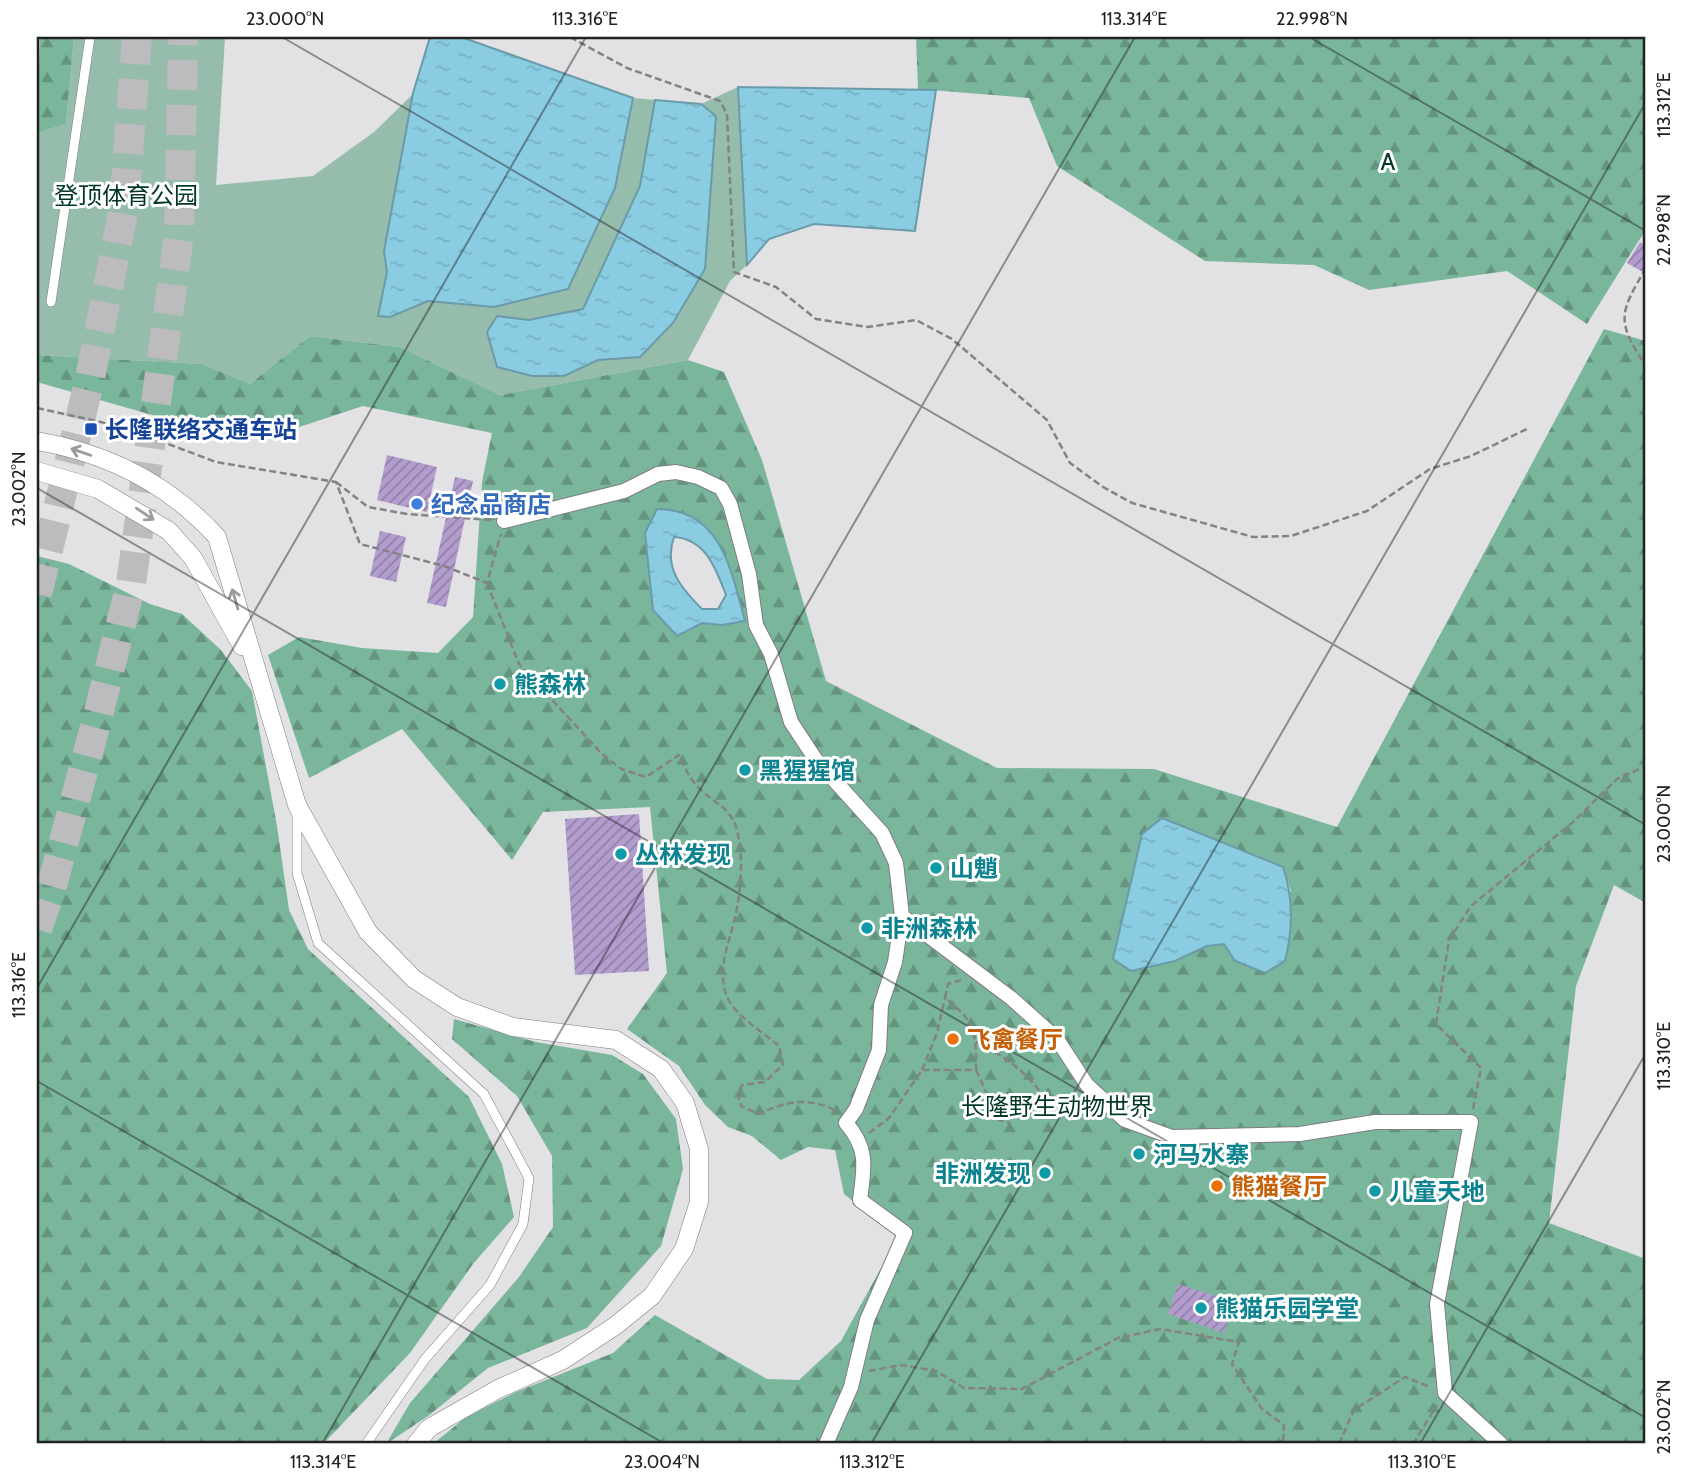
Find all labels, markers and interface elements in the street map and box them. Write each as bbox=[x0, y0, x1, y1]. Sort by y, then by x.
text: 23.000°N bbox=[246, 8, 324, 30]
text: 113.316°E bbox=[552, 8, 618, 30]
text: 113.314°E bbox=[1101, 8, 1167, 30]
text: 22.998°N bbox=[1276, 8, 1348, 30]
text: 113.312°E bbox=[1653, 72, 1675, 138]
park label: A bbox=[1381, 147, 1396, 176]
park label: 登顶体育公园 bbox=[54, 181, 198, 210]
text: 22.998°N bbox=[1653, 194, 1675, 266]
place label: 长隆联络交通车站 bbox=[105, 415, 297, 444]
marker: 长隆联络交通车站 bbox=[83, 421, 99, 437]
one-way arrow bbox=[70, 445, 92, 458]
text: 23.002°N bbox=[8, 451, 30, 527]
place label: 纪念品商店 bbox=[431, 490, 551, 519]
marker: 纪念品商店 bbox=[409, 496, 425, 512]
one-way arrow bbox=[135, 507, 154, 522]
one-way arrow bbox=[228, 588, 241, 610]
place label: 熊森林 bbox=[514, 670, 586, 699]
marker: 熊森林 bbox=[492, 676, 508, 692]
place label: 黑猩猩馆 bbox=[759, 756, 855, 785]
marker: 黑猩猩馆 bbox=[737, 762, 753, 778]
text: 23.000°N bbox=[1653, 785, 1675, 863]
place label: 丛林发现 bbox=[635, 840, 731, 869]
marker: 丛林发现 bbox=[613, 846, 629, 862]
place label: 山魈 bbox=[950, 854, 998, 883]
marker: 山魈 bbox=[928, 860, 944, 876]
place label: 非洲森林 bbox=[881, 914, 977, 943]
marker: 非洲森林 bbox=[859, 920, 875, 936]
text: 113.316°E bbox=[8, 952, 30, 1018]
text: 113.310°E bbox=[1653, 1022, 1675, 1090]
place label: 飞禽餐厅 bbox=[967, 1025, 1063, 1054]
marker: 飞禽餐厅 bbox=[945, 1031, 961, 1047]
park label: 长隆野生动物世界 bbox=[961, 1092, 1153, 1121]
place label: 河马水寨 bbox=[1153, 1140, 1249, 1169]
marker: 河马水寨 bbox=[1131, 1146, 1147, 1162]
place label: 非洲发现 bbox=[935, 1159, 1031, 1188]
marker: 非洲发现 bbox=[1037, 1165, 1053, 1181]
place label: 熊猫餐厅 bbox=[1231, 1172, 1327, 1201]
place label: 儿童天地 bbox=[1389, 1177, 1485, 1206]
marker: 熊猫餐厅 bbox=[1209, 1178, 1225, 1194]
marker: 儿童天地 bbox=[1367, 1183, 1383, 1199]
place label: 熊猫乐园学堂 bbox=[1215, 1294, 1359, 1323]
marker: 熊猫乐园学堂 bbox=[1193, 1300, 1209, 1316]
text: 23.002°N bbox=[1653, 1379, 1675, 1455]
text: 113.314°E bbox=[290, 1451, 356, 1473]
text: 23.004°N bbox=[624, 1451, 700, 1473]
text: 113.312°E bbox=[839, 1451, 905, 1473]
text: 113.310°E bbox=[1388, 1451, 1456, 1473]

